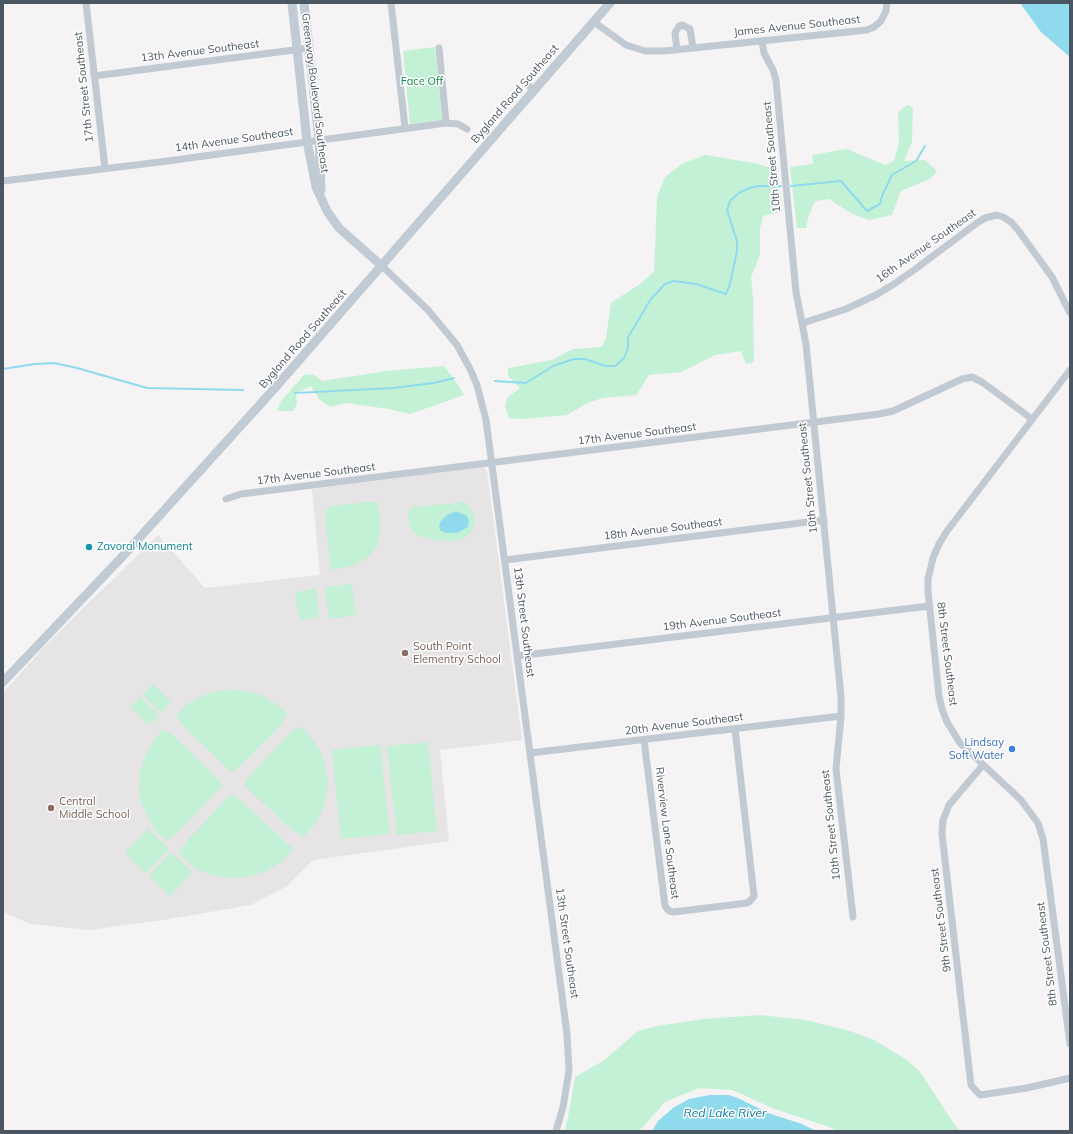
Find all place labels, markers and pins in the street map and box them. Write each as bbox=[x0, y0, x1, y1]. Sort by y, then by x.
place label: Zavoral Monument bbox=[97, 540, 193, 554]
marker: Zavoral Monument bbox=[84, 542, 94, 552]
place label: South Point Elementry School bbox=[413, 640, 501, 666]
marker: South Point Elementry School bbox=[400, 648, 410, 658]
place label: Lindsay Soft Water bbox=[949, 736, 1004, 762]
marker: Lindsay Soft Water bbox=[1007, 744, 1017, 754]
place label: Central Middle School bbox=[59, 795, 130, 821]
marker: Central Middle School bbox=[46, 803, 56, 813]

